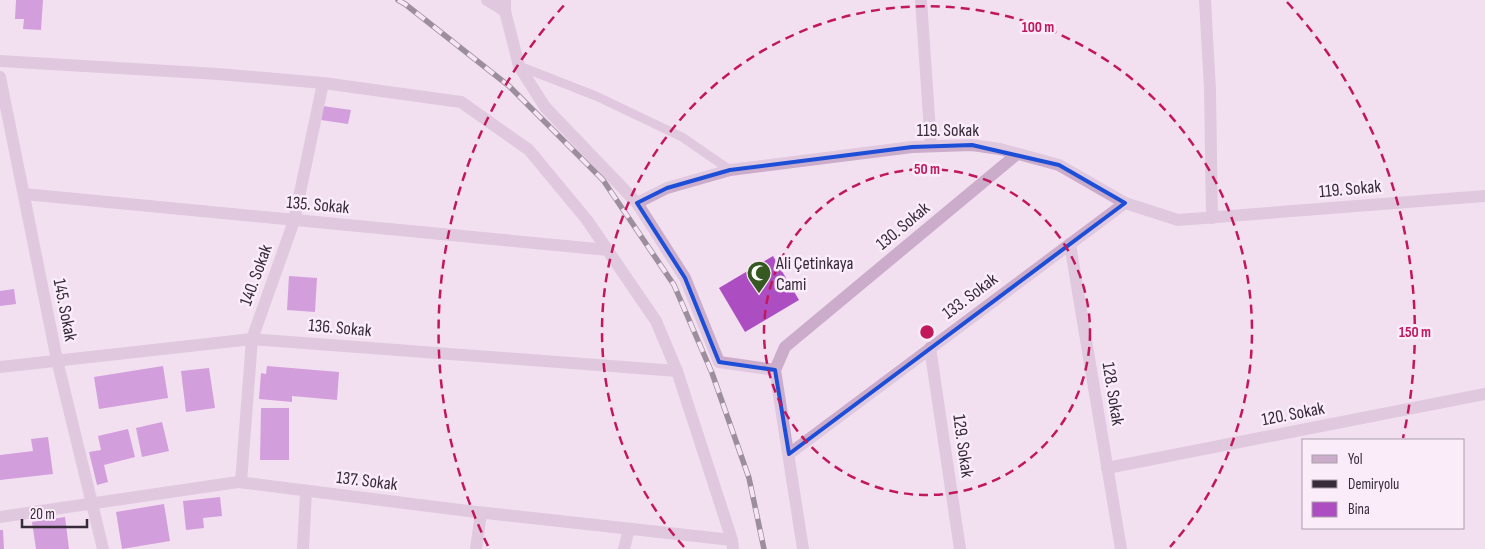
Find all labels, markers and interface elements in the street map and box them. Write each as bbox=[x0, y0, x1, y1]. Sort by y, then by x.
text: 100 m bbox=[1022, 18, 1054, 37]
street label: 119. Sokak bbox=[917, 120, 979, 141]
text: 50 m bbox=[914, 160, 940, 179]
street label: 119. Sokak bbox=[1318, 176, 1382, 202]
street label: 135. Sokak bbox=[286, 192, 350, 218]
street label: 130. Sokak bbox=[872, 197, 934, 254]
street label: 140. Sokak bbox=[235, 242, 277, 308]
place label: Ali Çetinkaya Cami bbox=[775, 253, 854, 295]
mosque icon: Ali Çetinkaya Cami bbox=[746, 260, 772, 294]
street label: 133. Sokak bbox=[938, 268, 1002, 323]
street label: 145. Sokak bbox=[49, 277, 81, 343]
street label: 136. Sokak bbox=[307, 315, 373, 341]
centre of rings bbox=[918, 323, 936, 341]
text: 150 m bbox=[1399, 323, 1431, 342]
street label: 128. Sokak bbox=[1098, 361, 1128, 427]
street label: 120. Sokak bbox=[1260, 398, 1326, 430]
street label: 129. Sokak bbox=[948, 413, 978, 479]
legend bbox=[1302, 439, 1465, 529]
text: Yol bbox=[1348, 450, 1363, 469]
street label: 137. Sokak bbox=[335, 467, 399, 495]
text: Demiryolu bbox=[1348, 475, 1399, 494]
scale bar bbox=[22, 496, 88, 528]
text: Bina bbox=[1348, 500, 1370, 519]
text: 20 m bbox=[30, 505, 55, 524]

